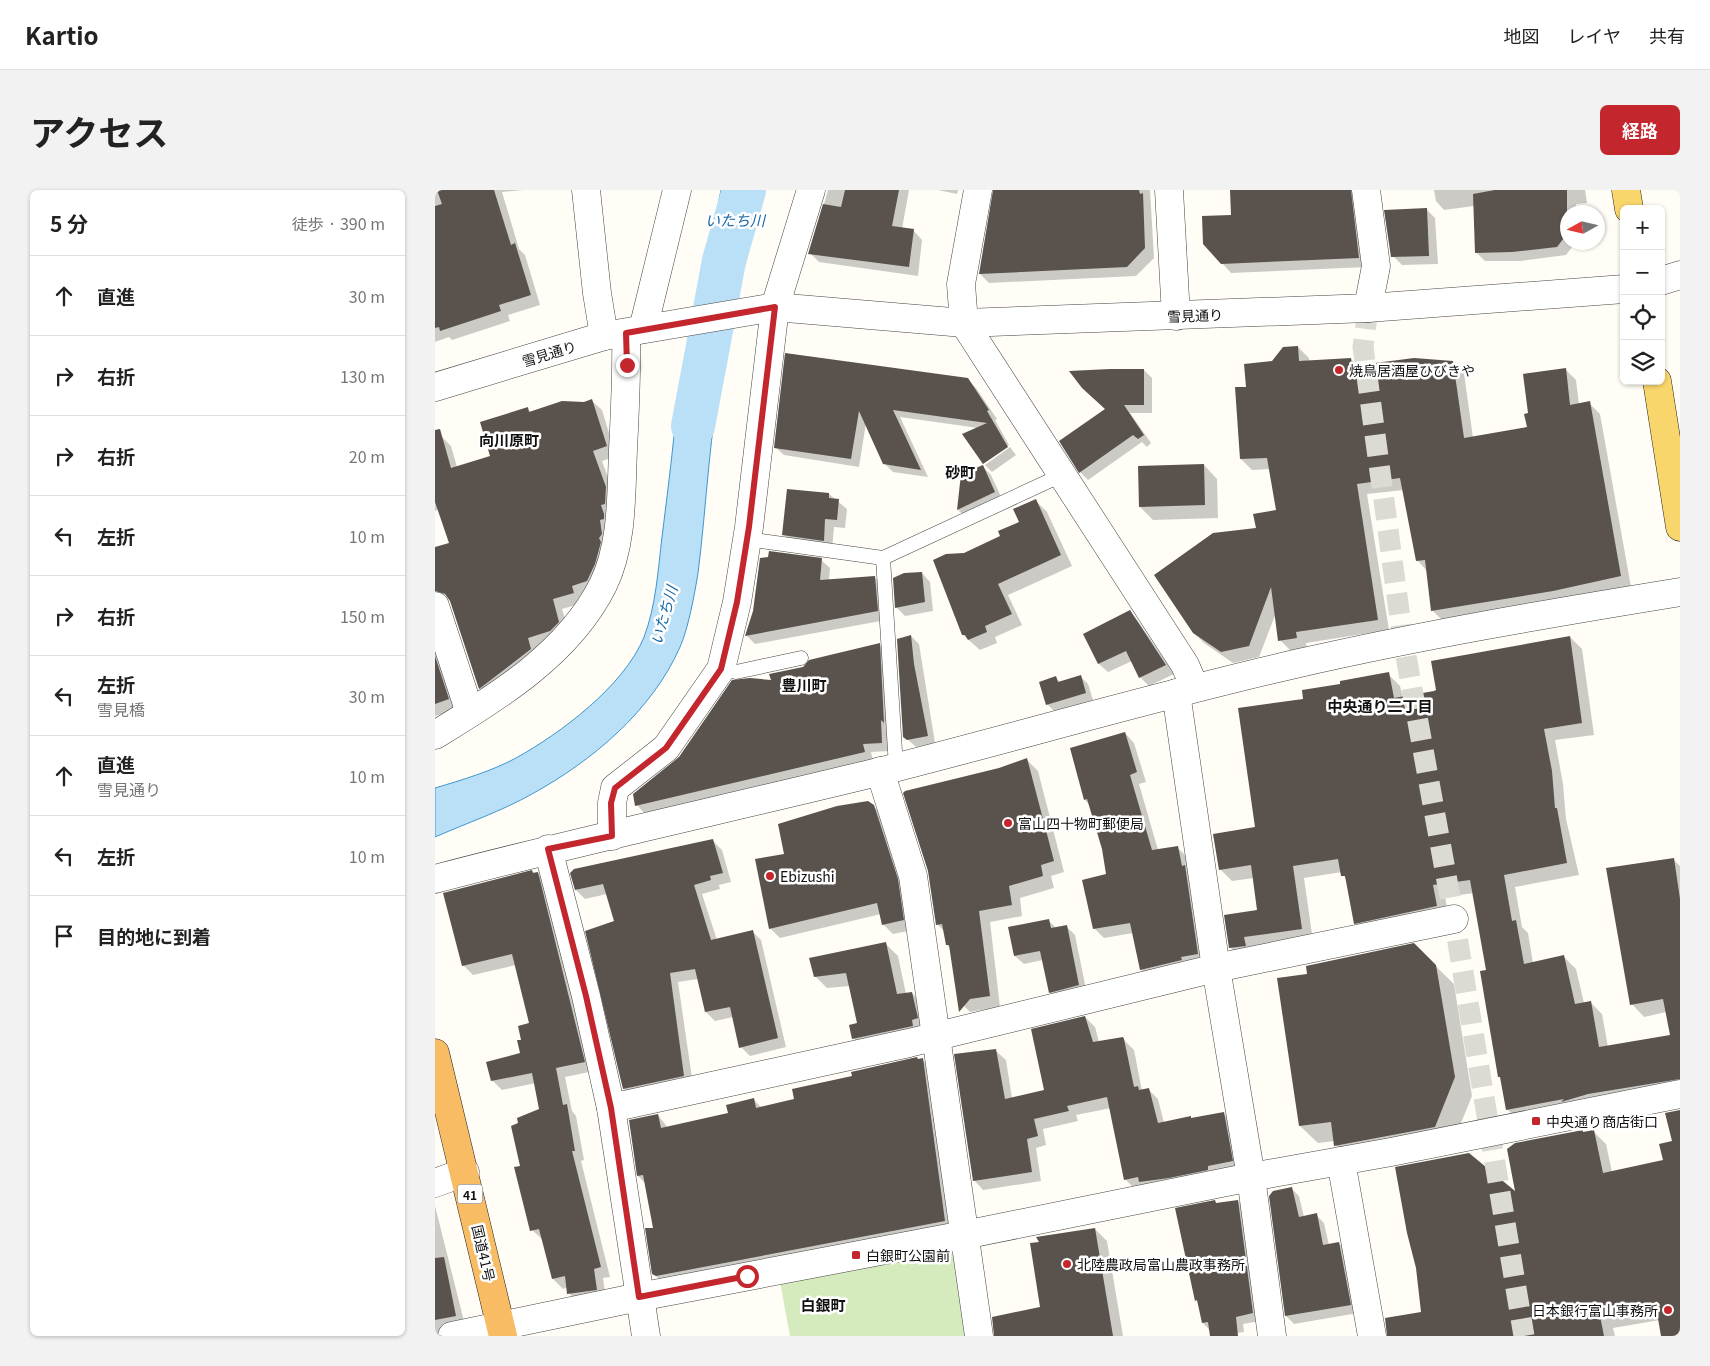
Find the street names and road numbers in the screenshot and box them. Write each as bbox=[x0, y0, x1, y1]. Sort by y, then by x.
street label: 雪見通り bbox=[1167, 304, 1223, 326]
street label: 雪見通り bbox=[519, 335, 579, 371]
road number: 41 bbox=[457, 1184, 483, 1204]
street label: 国道41号 bbox=[468, 1223, 500, 1283]

